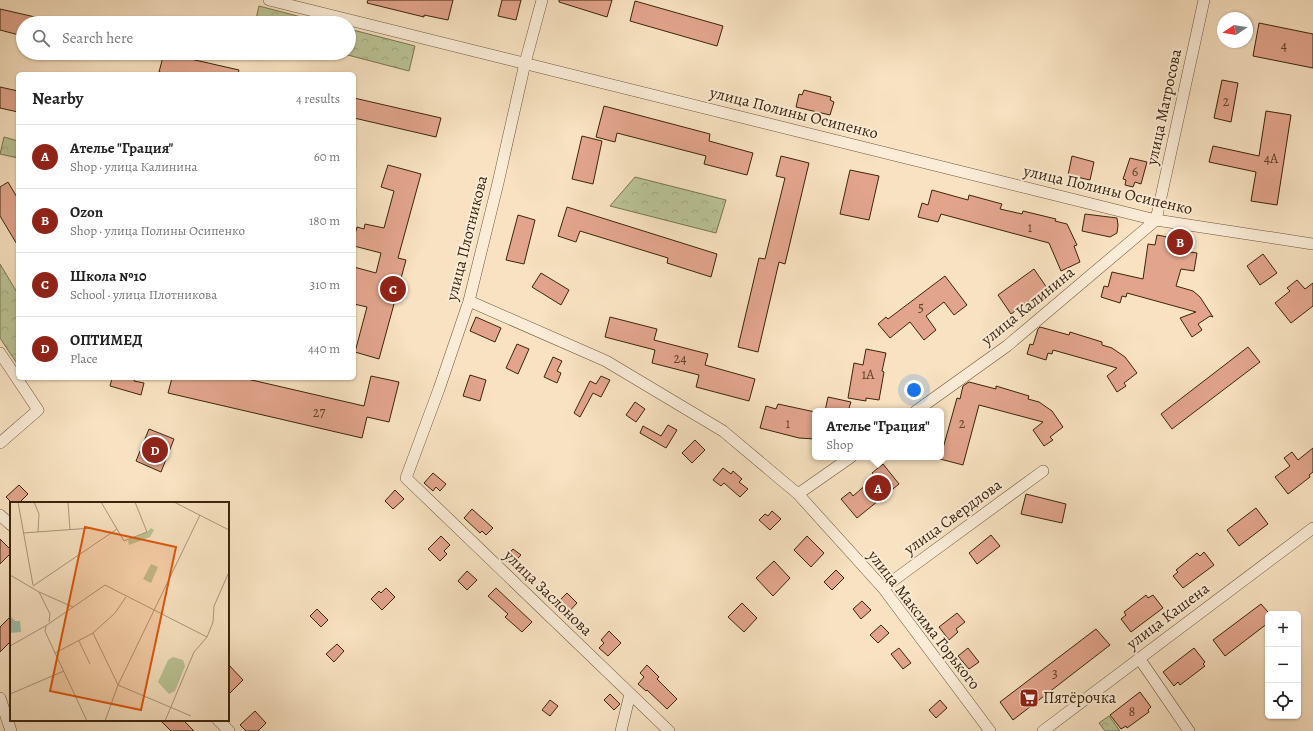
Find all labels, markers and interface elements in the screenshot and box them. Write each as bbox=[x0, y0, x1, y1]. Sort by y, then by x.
north arrow bbox=[1217, 12, 1253, 48]
search box bbox=[16, 16, 356, 60]
icon: search bbox=[30, 27, 52, 49]
text: Search here bbox=[62, 28, 133, 48]
house number: 4 bbox=[1281, 36, 1287, 55]
street label: улица Матросова bbox=[1141, 46, 1187, 168]
street label: улица Полины Осипенко bbox=[707, 81, 880, 145]
text: Nearby bbox=[32, 87, 83, 110]
text: 4 results bbox=[296, 90, 340, 107]
house number: 2 bbox=[1223, 92, 1230, 111]
text: Ателье "Грация" bbox=[70, 138, 173, 158]
text: A bbox=[41, 148, 49, 165]
text: 60 m bbox=[314, 148, 340, 165]
house number: 4А bbox=[1264, 149, 1279, 168]
text: Shop · улица Калинина bbox=[70, 158, 198, 175]
street label: улица Полины Осипенко bbox=[1020, 160, 1195, 220]
house number: 6 bbox=[1132, 162, 1138, 181]
street label: улица Плотникова bbox=[441, 173, 493, 304]
text: Ozon bbox=[70, 202, 103, 222]
text: B bbox=[41, 212, 49, 229]
text: 180 m bbox=[309, 212, 340, 229]
house number: 1 bbox=[1028, 218, 1033, 237]
text: Shop · улица Полины Осипенко bbox=[70, 222, 245, 239]
pin: B bbox=[1167, 227, 1193, 257]
street label: улица Калинина bbox=[976, 261, 1080, 351]
text: Школа №10 bbox=[70, 266, 146, 286]
pin: C bbox=[380, 274, 406, 304]
text: C bbox=[41, 276, 49, 293]
text: 310 m bbox=[310, 276, 340, 293]
text: School · улица Плотникова bbox=[70, 286, 217, 303]
house number: 5 bbox=[918, 298, 924, 317]
text: ОПТИМЕД bbox=[70, 330, 142, 350]
text: D bbox=[40, 340, 50, 357]
text: 440 m bbox=[308, 340, 340, 357]
house number: 24 bbox=[674, 349, 687, 368]
text: Place bbox=[70, 350, 98, 367]
house number: 1А bbox=[862, 365, 875, 384]
your location bbox=[904, 380, 924, 400]
house number: 27 bbox=[313, 403, 325, 422]
popup bbox=[812, 408, 944, 460]
house number: 1 bbox=[786, 414, 791, 433]
house number: 2 bbox=[959, 414, 966, 433]
text: Ателье "Грация" bbox=[826, 416, 930, 436]
pin: D bbox=[142, 435, 168, 465]
text: Shop bbox=[826, 436, 853, 453]
pin: A bbox=[865, 473, 891, 503]
street label: улица Свердлова bbox=[899, 474, 1007, 561]
inset map bbox=[10, 502, 229, 721]
street label: улица Заслонова bbox=[498, 544, 598, 641]
street label: улица Максима Горького bbox=[862, 545, 985, 694]
street label: улица Кашена bbox=[1121, 577, 1214, 655]
map controls bbox=[1265, 611, 1301, 719]
button: + bbox=[1265, 611, 1301, 647]
button: − bbox=[1265, 647, 1301, 683]
house number: 3 bbox=[1052, 664, 1058, 683]
button: locate bbox=[1265, 683, 1301, 719]
supermarket icon: Пятёрочка bbox=[1018, 687, 1040, 709]
place label: Пятёрочка bbox=[1043, 687, 1117, 709]
house number: 8 bbox=[1129, 702, 1136, 721]

